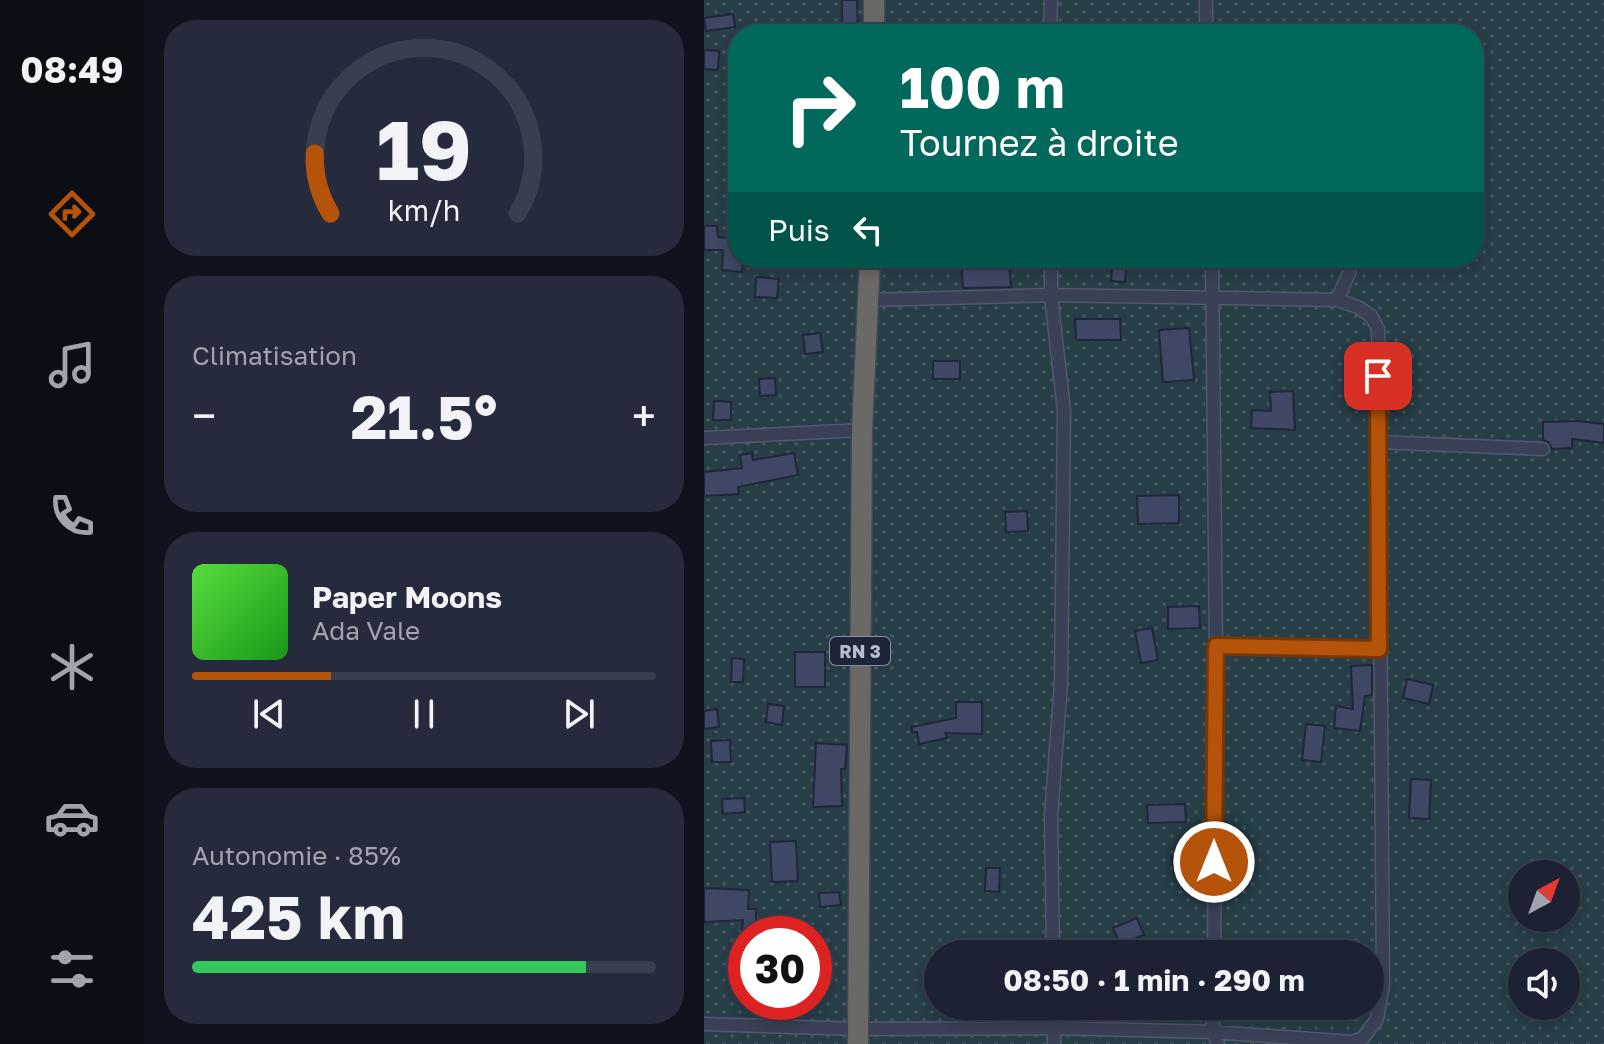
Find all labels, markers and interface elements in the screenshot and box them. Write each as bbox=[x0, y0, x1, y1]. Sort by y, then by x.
text: 08:49 bbox=[20, 48, 124, 91]
text: 100 m bbox=[900, 53, 1065, 120]
icon: right bbox=[768, 56, 872, 160]
text: 19 bbox=[376, 98, 472, 198]
text: Tournez à droite bbox=[900, 121, 1179, 164]
icon: directions bbox=[44, 186, 100, 242]
text: km/h bbox=[388, 193, 460, 227]
icon: left bbox=[846, 208, 890, 252]
text: Puis bbox=[768, 212, 830, 248]
icon: music bbox=[44, 337, 100, 393]
text: Climatisation bbox=[192, 340, 357, 371]
pin bbox=[1344, 342, 1412, 410]
icon: arrive bbox=[1356, 354, 1400, 398]
text: 21.5° bbox=[351, 380, 497, 452]
text: − bbox=[192, 389, 216, 442]
text: + bbox=[632, 389, 656, 442]
icon: phone bbox=[44, 488, 100, 544]
text: Paper Moons bbox=[312, 579, 502, 615]
text: Ada Vale bbox=[312, 615, 420, 646]
road number: RN 3 bbox=[830, 637, 890, 665]
icon: climate bbox=[44, 639, 100, 695]
icon: previous bbox=[247, 692, 291, 736]
icon: pause bbox=[402, 692, 446, 736]
icon: next bbox=[557, 692, 601, 736]
icon: car bbox=[44, 790, 100, 846]
position arrow bbox=[1172, 820, 1256, 904]
text: Autonomie · 85% bbox=[192, 840, 401, 871]
north arrow bbox=[1508, 860, 1580, 932]
map controls bbox=[1508, 860, 1580, 1020]
text: 425 km bbox=[192, 880, 405, 952]
speed limit sign: 30 bbox=[728, 916, 832, 1020]
icon: filters bbox=[44, 941, 100, 997]
button: sound bbox=[1508, 948, 1580, 1020]
text: 08:50 · 1 min · 290 m bbox=[1003, 962, 1305, 998]

